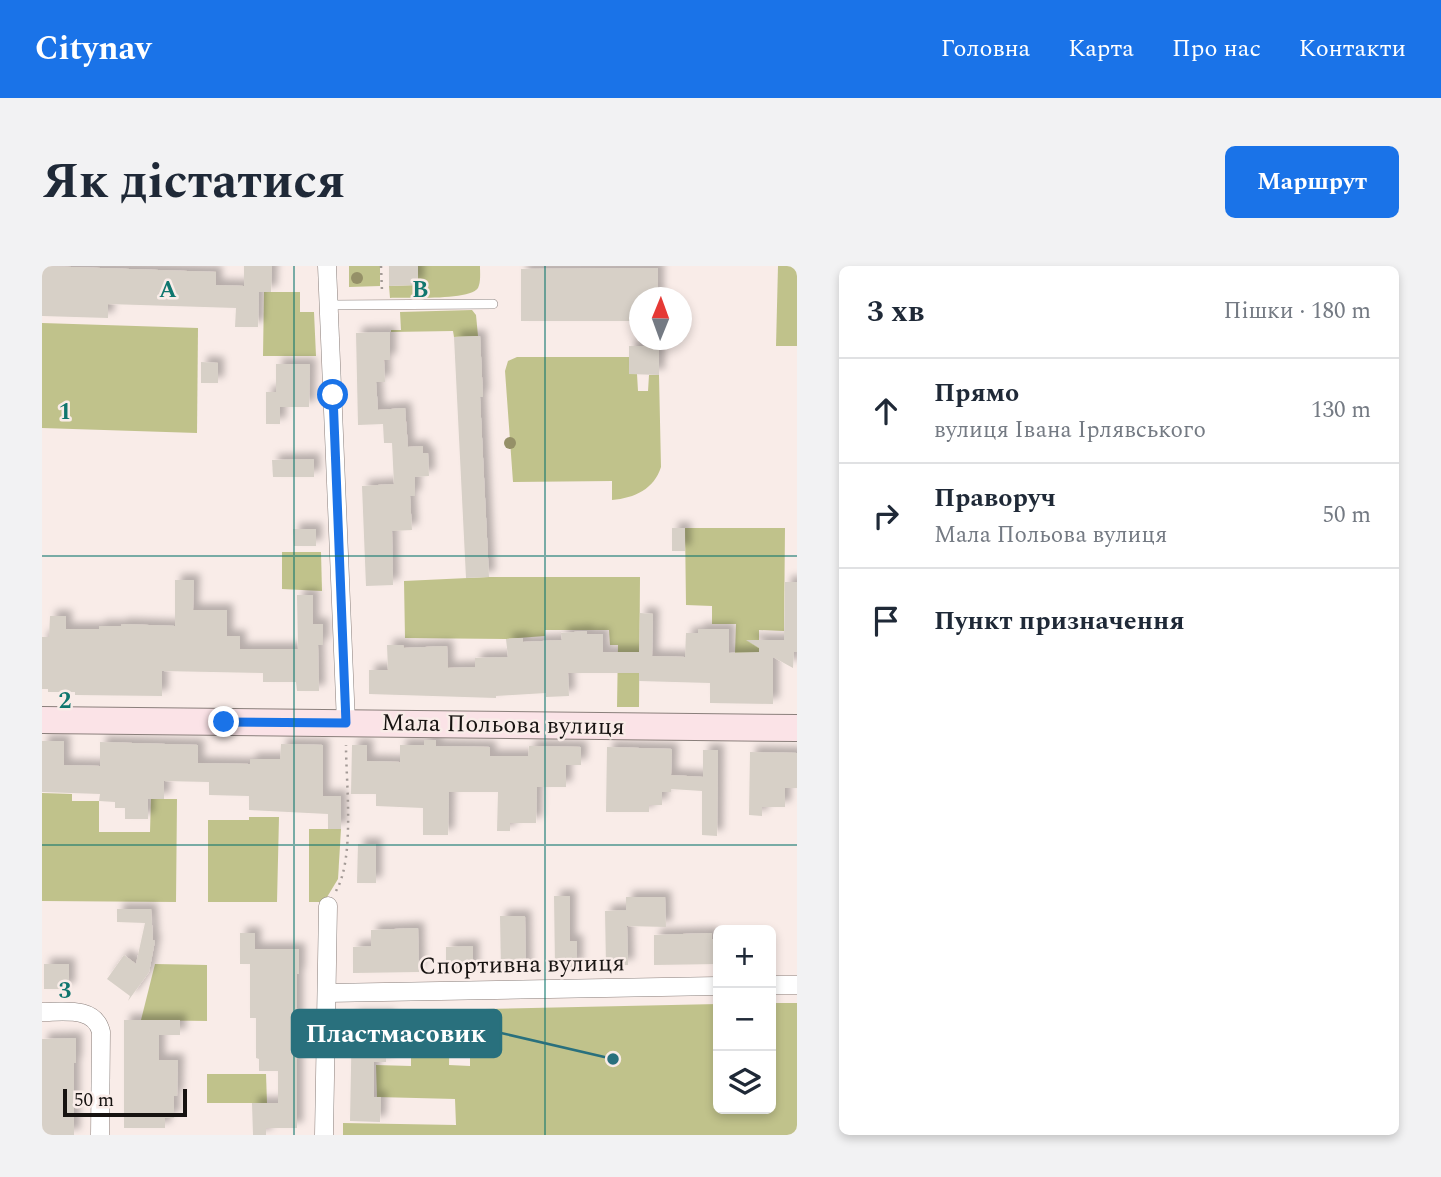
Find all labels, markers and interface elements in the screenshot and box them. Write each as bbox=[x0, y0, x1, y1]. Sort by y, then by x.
text: Citynav bbox=[35, 24, 151, 74]
text: Головна bbox=[941, 31, 1030, 67]
text: Карта bbox=[1068, 31, 1134, 67]
text: Про нас bbox=[1172, 31, 1261, 67]
text: Контакти bbox=[1299, 31, 1406, 67]
text: Як дістатися bbox=[42, 145, 345, 220]
button: Маршрут bbox=[1225, 146, 1399, 218]
text: A bbox=[159, 273, 177, 308]
text: B bbox=[412, 273, 428, 308]
north arrow bbox=[629, 287, 692, 350]
text: 3 хв bbox=[867, 289, 924, 335]
text: Пішки · 180 m bbox=[1223, 294, 1371, 329]
text: Прямо bbox=[934, 373, 1019, 413]
route start bbox=[317, 379, 348, 410]
icon: ahead bbox=[867, 392, 905, 430]
text: 130 m bbox=[1311, 393, 1371, 428]
text: 1 bbox=[59, 395, 71, 430]
text: вулиця Івана Ірлявського bbox=[934, 413, 1206, 448]
text: Праворуч bbox=[934, 478, 1056, 518]
icon: right bbox=[867, 497, 905, 535]
text: 50 m bbox=[1322, 498, 1371, 533]
text: Мала Польова вулиця bbox=[934, 518, 1167, 553]
text: Пункт призначення bbox=[934, 601, 1185, 641]
icon: arrive bbox=[867, 602, 905, 640]
text: 2 bbox=[59, 684, 72, 719]
street label: Мала Польова вулиця bbox=[381, 705, 625, 745]
route end bbox=[208, 706, 239, 737]
map controls bbox=[713, 925, 776, 1114]
button: + bbox=[713, 925, 776, 988]
street label: Спортивна вулиця bbox=[419, 945, 625, 985]
text: 3 bbox=[59, 974, 72, 1009]
button: − bbox=[713, 988, 776, 1051]
callout: Пластмасовик bbox=[292, 1010, 501, 1057]
text: Пластмасовик bbox=[306, 1014, 487, 1054]
button: layers bbox=[713, 1051, 776, 1114]
scale bar bbox=[63, 1086, 187, 1118]
text: 50 m bbox=[74, 1086, 114, 1115]

